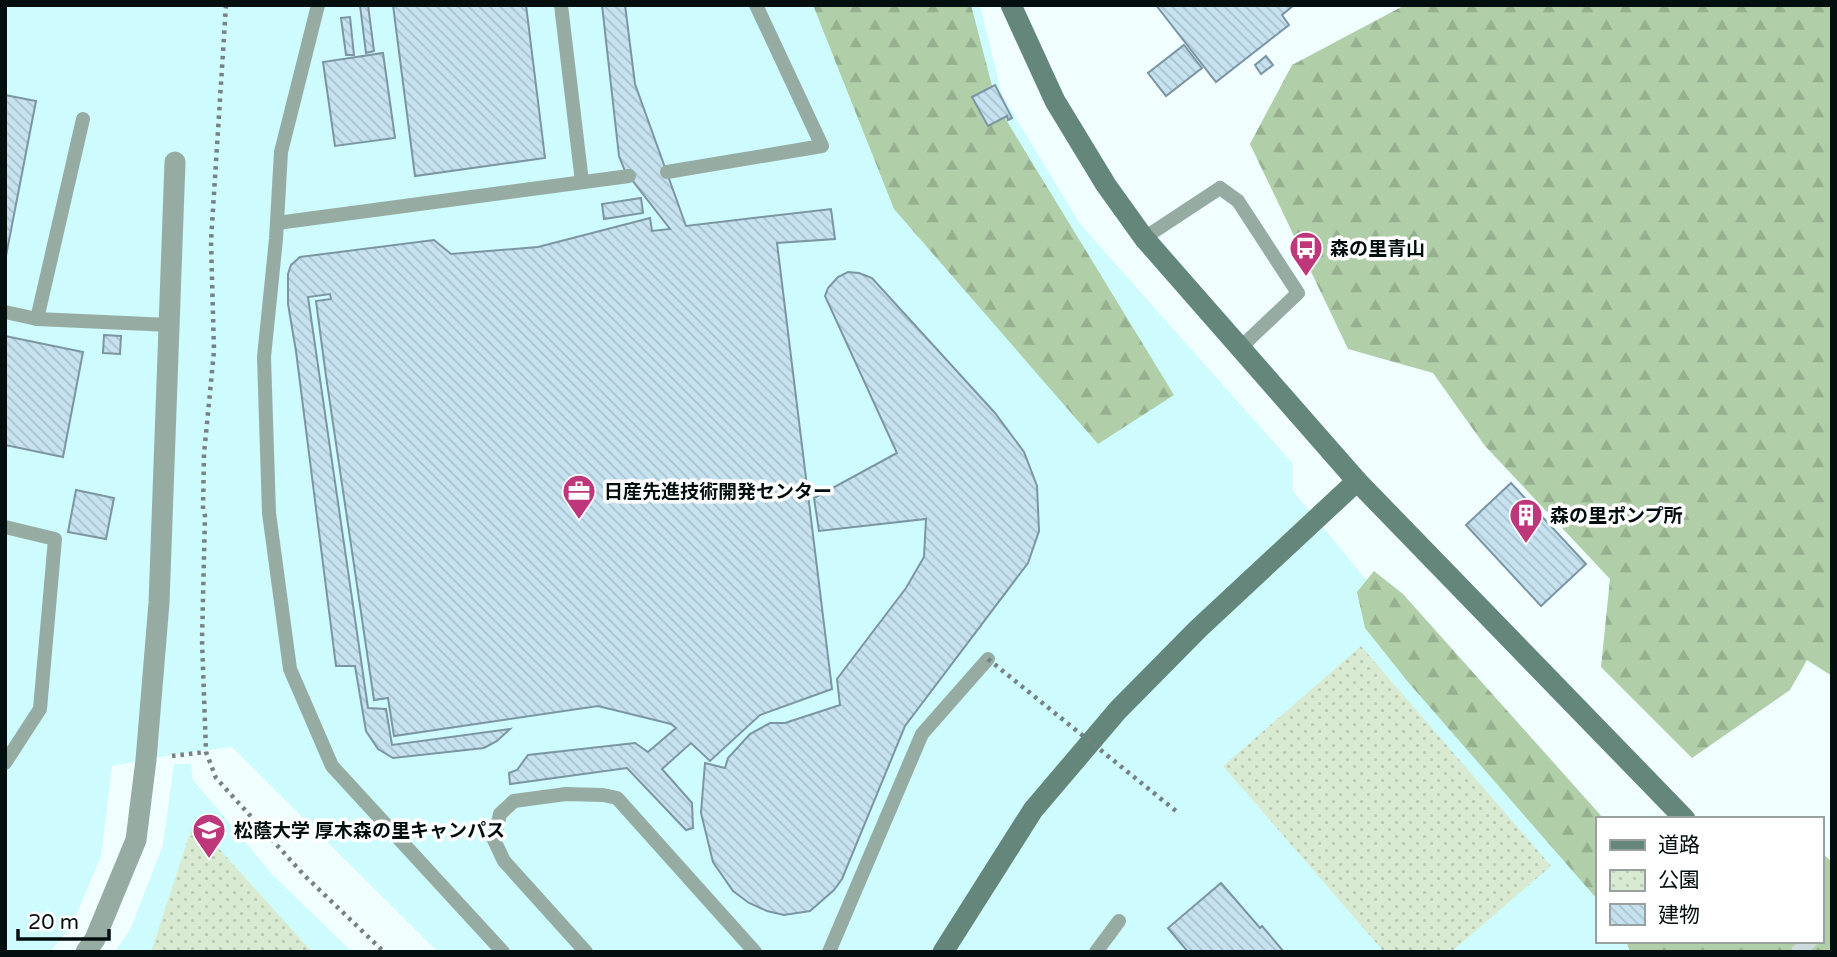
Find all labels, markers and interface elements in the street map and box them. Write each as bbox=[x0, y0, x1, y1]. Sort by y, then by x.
bus stop icon: 森の里青山 bbox=[1287, 229, 1325, 278]
place label: 森の里青山 bbox=[1330, 238, 1425, 260]
office icon: 日産先進技術開発センター bbox=[560, 472, 598, 521]
place label: 日産先進技術開発センター bbox=[604, 481, 832, 503]
building icon: 森の里ポンプ所 bbox=[1507, 496, 1545, 545]
place label: 森の里ポンプ所 bbox=[1550, 505, 1682, 527]
school or university icon: 松蔭大学 厚木森の里キャンパス bbox=[190, 811, 228, 860]
legend bbox=[1596, 817, 1823, 943]
place label: 松蔭大学 厚木森の里キャンパス bbox=[234, 820, 505, 842]
text: 道路 bbox=[1658, 833, 1700, 858]
text: 公園 bbox=[1658, 868, 1700, 893]
scale bar bbox=[18, 898, 108, 942]
text: 建物 bbox=[1658, 903, 1700, 928]
text: 20 m bbox=[28, 910, 79, 935]

